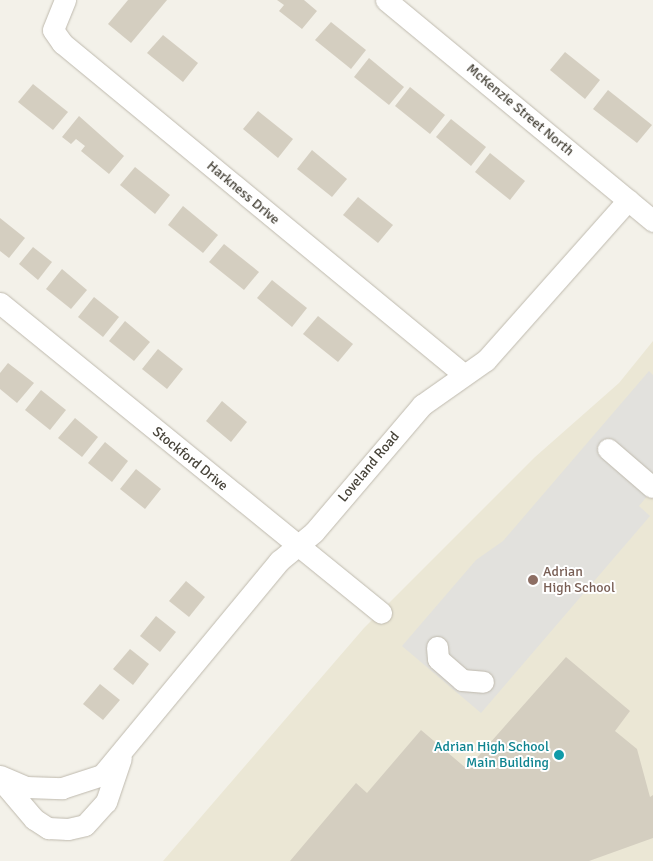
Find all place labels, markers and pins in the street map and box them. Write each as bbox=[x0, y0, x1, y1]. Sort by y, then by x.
place label: Adrian High School bbox=[543, 564, 615, 596]
marker: Adrian High School bbox=[527, 574, 539, 586]
place label: Adrian High School Main Building bbox=[434, 739, 549, 772]
marker: Adrian High School Main Building bbox=[553, 749, 565, 761]

